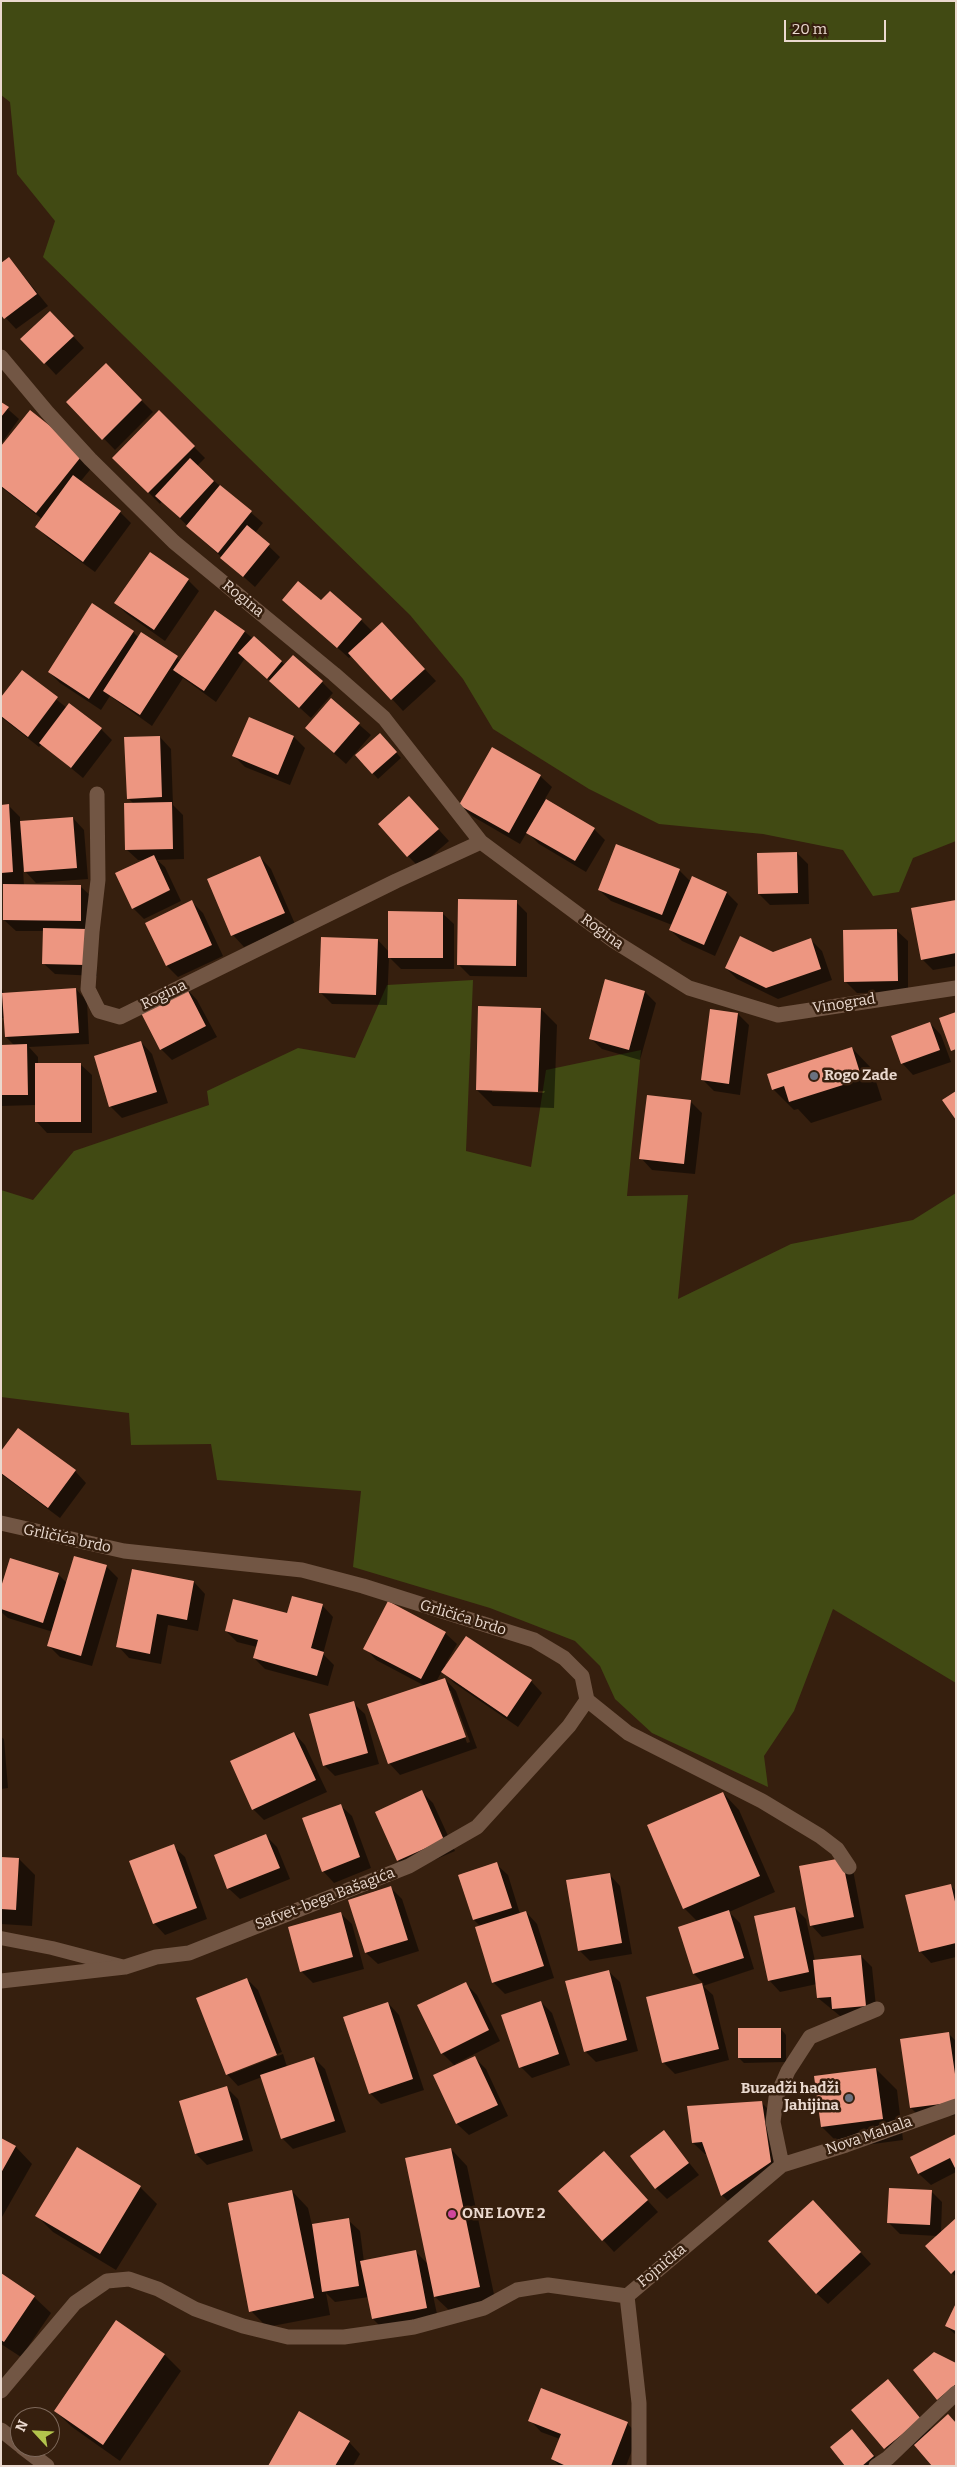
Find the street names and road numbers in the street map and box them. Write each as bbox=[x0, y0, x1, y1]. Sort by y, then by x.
street label: Rogina bbox=[218, 577, 268, 621]
street label: Rogina bbox=[577, 910, 627, 954]
street label: Rogina bbox=[138, 976, 190, 1014]
street label: Vinograd bbox=[811, 990, 877, 1018]
street label: Grličića brdo bbox=[21, 1521, 113, 1557]
street label: Grličića brdo bbox=[418, 1596, 508, 1640]
street label: Safvet-bega Bašagića bbox=[253, 1864, 397, 1934]
street label: Nova Mahala bbox=[824, 2113, 914, 2159]
street label: Fojnička bbox=[634, 2240, 690, 2292]

